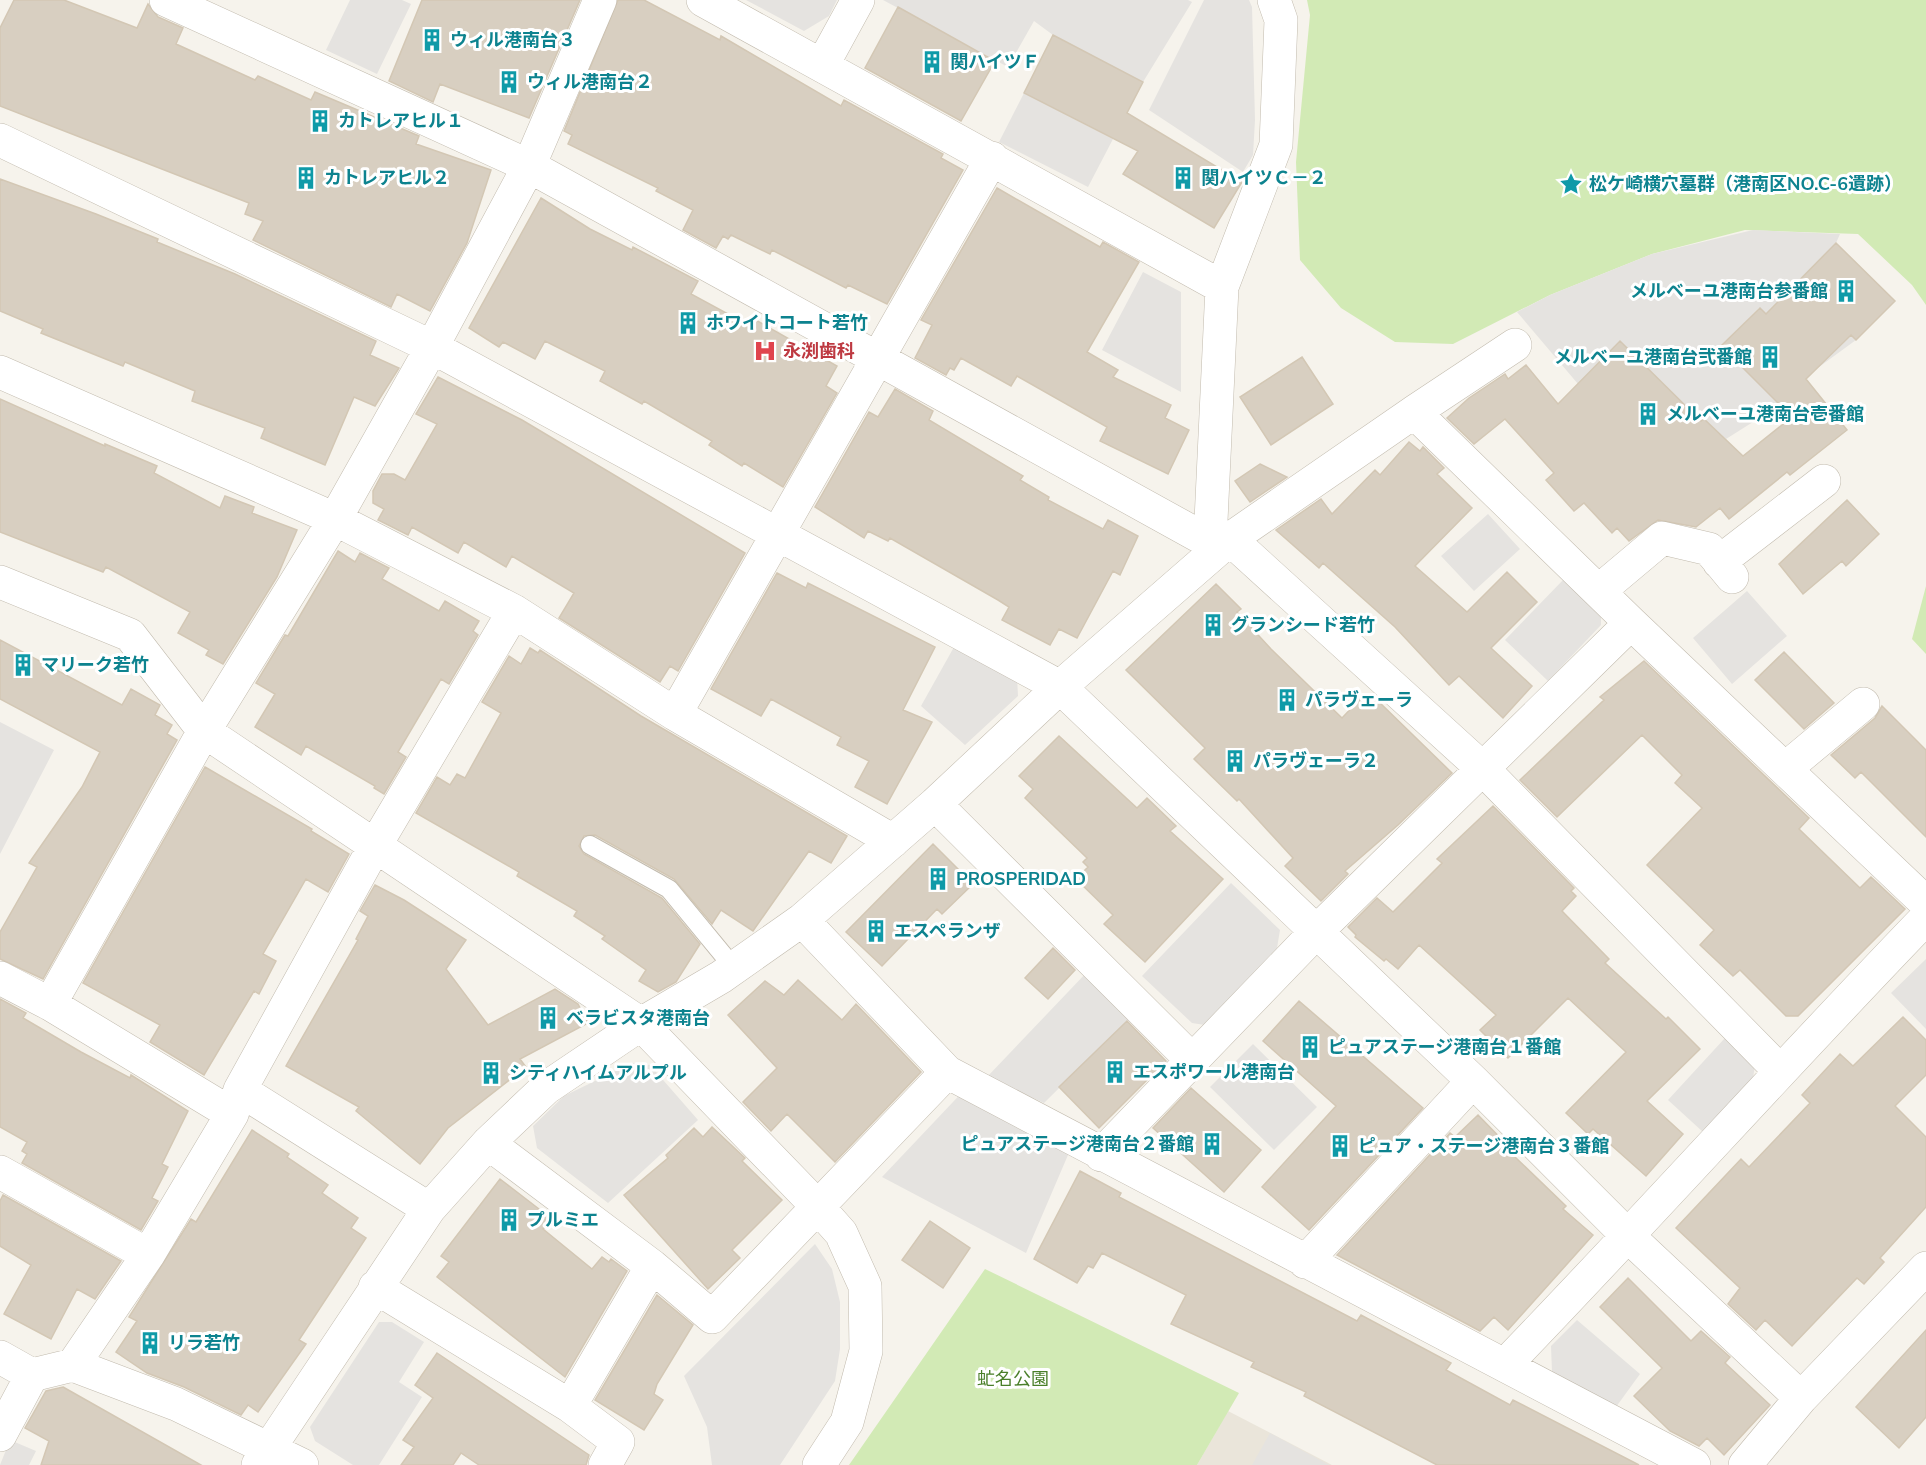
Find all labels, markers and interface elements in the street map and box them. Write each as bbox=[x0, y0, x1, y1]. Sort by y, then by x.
building icon: ウィル港南台３ bbox=[419, 27, 445, 53]
place label: ウィル港南台３ bbox=[450, 28, 576, 52]
building icon: 関ハイツＦ bbox=[919, 49, 945, 75]
place label: 関ハイツＦ bbox=[950, 50, 1040, 74]
building icon: ウィル港南台２ bbox=[496, 69, 522, 95]
place label: ウィル港南台２ bbox=[527, 70, 653, 94]
building icon: カトレアヒル１ bbox=[307, 108, 333, 134]
place label: カトレアヒル１ bbox=[338, 109, 464, 133]
building icon: カトレアヒル２ bbox=[293, 165, 319, 191]
building icon: 関ハイツＣ－２ bbox=[1170, 165, 1196, 191]
place label: カトレアヒル２ bbox=[324, 166, 450, 190]
place label: 関ハイツＣ－２ bbox=[1201, 166, 1327, 190]
place icon: 松ケ崎横穴墓群（港南区NO.C-6遺跡） bbox=[1558, 171, 1584, 197]
place label: 松ケ崎横穴墓群（港南区NO.C-6遺跡） bbox=[1589, 172, 1902, 196]
building icon: メルベーユ港南台参番館 bbox=[1833, 278, 1859, 304]
place label: メルベーユ港南台参番館 bbox=[1630, 279, 1828, 303]
building icon: ホワイトコート若竹 bbox=[675, 310, 701, 336]
place label: ホワイトコート若竹 bbox=[706, 311, 868, 335]
hospital icon: 永渕歯科 bbox=[752, 338, 778, 364]
place label: 永渕歯科 bbox=[783, 339, 855, 363]
building icon: メルベーユ港南台弐番館 bbox=[1757, 344, 1783, 370]
place label: メルベーユ港南台弐番館 bbox=[1554, 345, 1752, 369]
building icon: メルベーユ港南台壱番館 bbox=[1635, 401, 1661, 427]
place label: メルベーユ港南台壱番館 bbox=[1666, 402, 1864, 426]
building icon: グランシード若竹 bbox=[1200, 612, 1226, 638]
place label: グランシード若竹 bbox=[1231, 613, 1375, 637]
building icon: マリーク若竹 bbox=[10, 652, 36, 678]
place label: マリーク若竹 bbox=[41, 653, 149, 677]
building icon: パラヴェーラ bbox=[1274, 687, 1300, 713]
place label: パラヴェーラ bbox=[1305, 688, 1413, 712]
building icon: パラヴェーラ２ bbox=[1222, 748, 1248, 774]
place label: パラヴェーラ２ bbox=[1253, 749, 1379, 773]
building icon: PROSPERIDAD bbox=[925, 866, 951, 892]
place label: PROSPERIDAD bbox=[956, 867, 1086, 891]
building icon: エスペランザ bbox=[863, 918, 889, 944]
place label: エスペランザ bbox=[894, 919, 1001, 943]
building icon: ベラビスタ港南台 bbox=[535, 1005, 561, 1031]
place label: ベラビスタ港南台 bbox=[566, 1006, 710, 1030]
building icon: ピュアステージ港南台１番館 bbox=[1297, 1034, 1323, 1060]
place label: ピュアステージ港南台１番館 bbox=[1328, 1035, 1561, 1059]
building icon: エスポワール港南台 bbox=[1102, 1059, 1128, 1085]
building icon: シティハイムアルプル bbox=[478, 1060, 504, 1086]
place label: エスポワール港南台 bbox=[1133, 1060, 1295, 1084]
place label: シティハイムアルプル bbox=[509, 1061, 687, 1085]
building icon: ピュアステージ港南台２番館 bbox=[1199, 1131, 1225, 1157]
place label: ピュアステージ港南台２番館 bbox=[961, 1132, 1194, 1156]
building icon: ピュア・ステージ港南台３番館 bbox=[1327, 1133, 1353, 1159]
place label: ピュア・ステージ港南台３番館 bbox=[1358, 1134, 1609, 1158]
building icon: プルミエ bbox=[496, 1207, 522, 1233]
place label: プルミエ bbox=[527, 1208, 599, 1232]
building icon: リラ若竹 bbox=[137, 1330, 163, 1356]
place label: リラ若竹 bbox=[168, 1331, 240, 1355]
park label: 虻名公園 bbox=[977, 1367, 1049, 1391]

